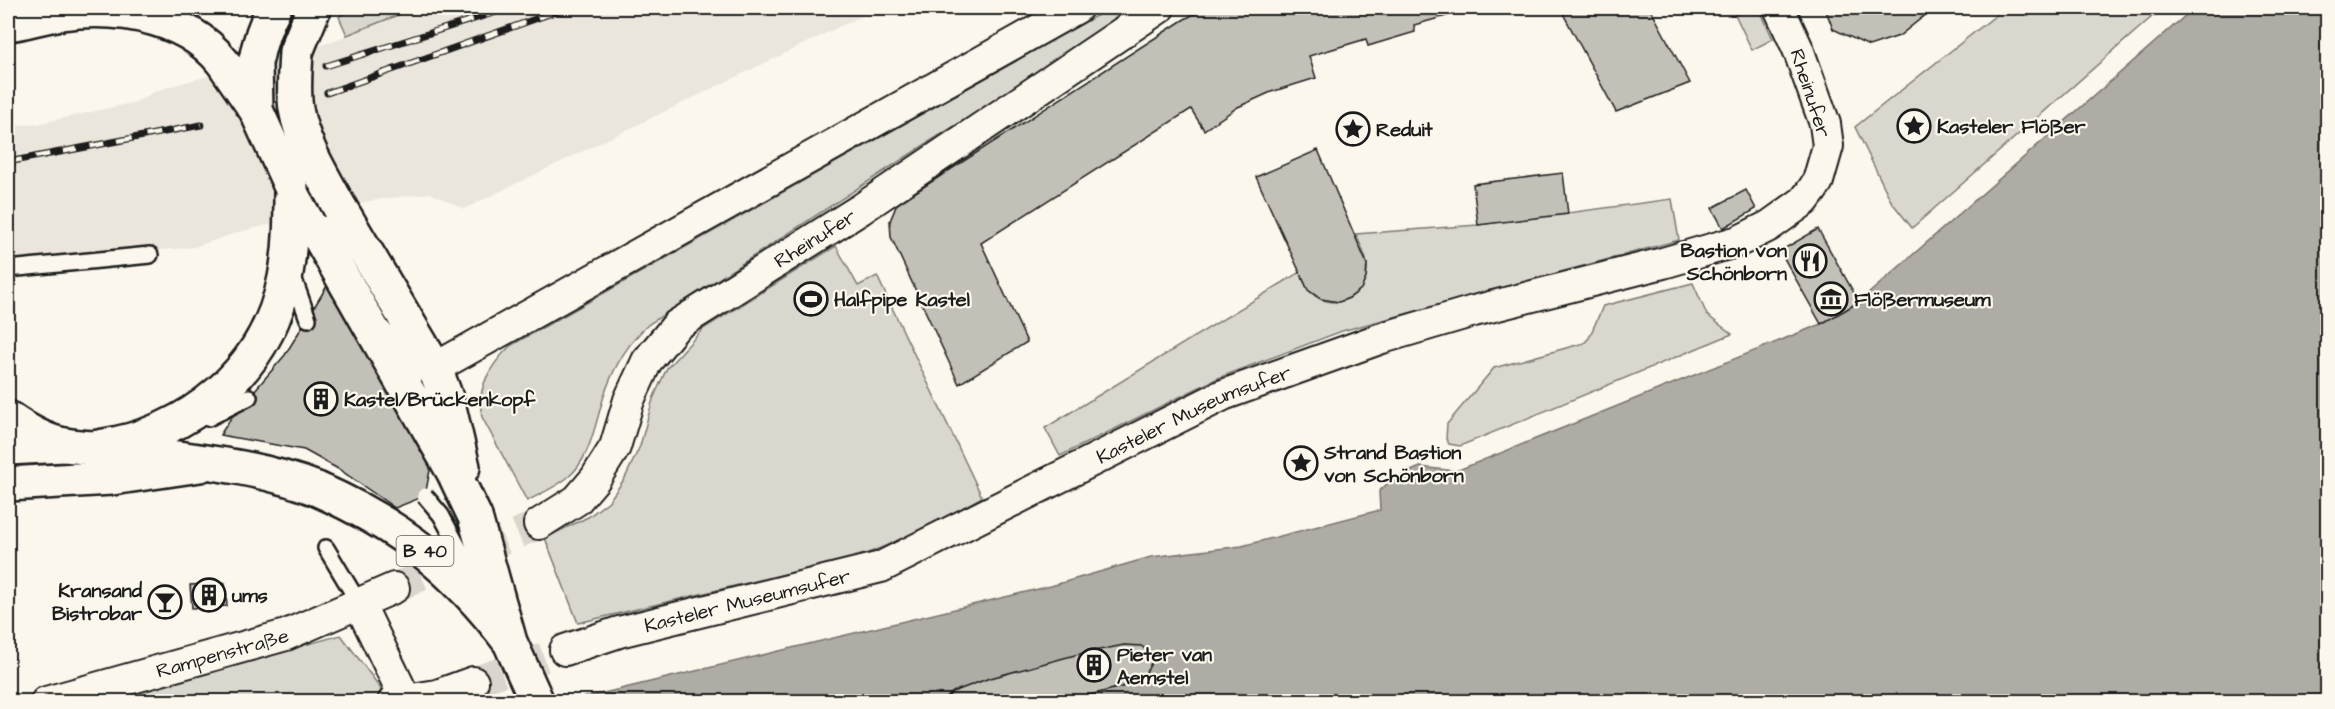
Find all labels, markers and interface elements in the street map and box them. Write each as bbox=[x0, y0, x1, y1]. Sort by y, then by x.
street label: Rheinufer bbox=[1783, 45, 1838, 141]
place icon: Kasteler Flößer bbox=[1896, 108, 1932, 144]
place icon: Reduit bbox=[1335, 111, 1371, 147]
place label: Kasteler Flößer bbox=[1937, 113, 2087, 141]
place label: Reduit bbox=[1376, 116, 1434, 144]
street label: Rheinufer bbox=[769, 203, 862, 275]
place label: Bastion von Schönborn bbox=[1681, 237, 1787, 288]
restaurant icon: Bastion von Schönborn bbox=[1792, 243, 1828, 279]
sports icon: Halfpipe Kastel bbox=[793, 281, 829, 317]
museum icon: Flößermuseum bbox=[1813, 281, 1849, 317]
place label: Halfpipe Kastel bbox=[834, 286, 970, 314]
place label: Flößermuseum bbox=[1854, 286, 1991, 314]
street label: Kasteler Museumsufer bbox=[1092, 359, 1295, 472]
building icon: Kastel/Brückenkopf bbox=[303, 381, 339, 417]
place label: Kastel/Brückenkopf bbox=[344, 386, 536, 414]
place label: Strand Bastion von Schönborn bbox=[1323, 439, 1464, 490]
place icon: Strand Bastion von Schönborn bbox=[1283, 445, 1319, 481]
road number: B 40 bbox=[396, 536, 454, 566]
street label: Kasteler Museumsufer bbox=[641, 562, 853, 640]
place label: Kransand Bistrobar bbox=[52, 577, 143, 628]
building icon: ums bbox=[191, 577, 227, 613]
place label: ums bbox=[231, 582, 268, 610]
bar icon: Kransand Bistrobar bbox=[147, 584, 183, 620]
street label: Rampenstraße bbox=[153, 622, 292, 686]
place label: Pieter van Aemstel bbox=[1117, 641, 1212, 692]
building icon: Pieter van Aemstel bbox=[1076, 647, 1112, 683]

